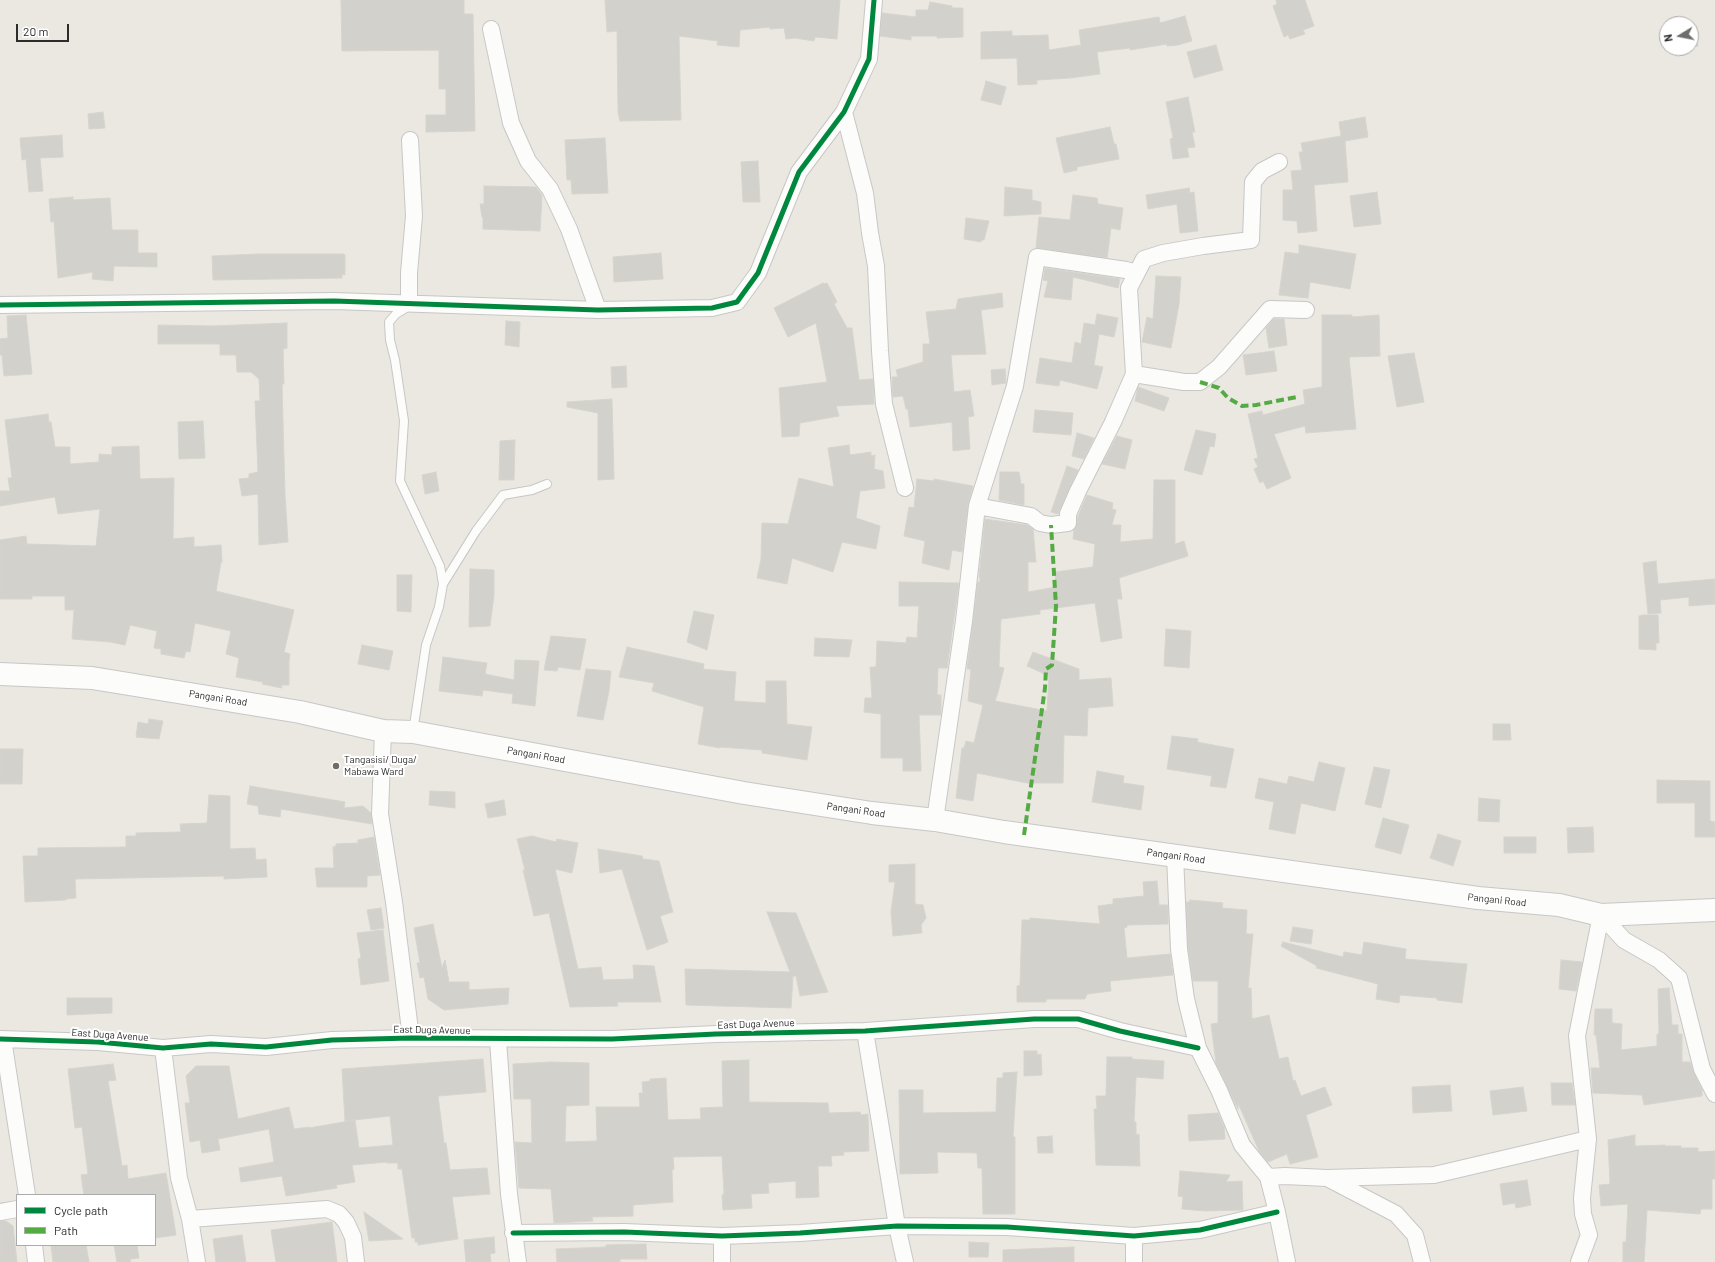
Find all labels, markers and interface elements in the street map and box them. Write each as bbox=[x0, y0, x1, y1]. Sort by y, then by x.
scale bar bbox=[18, 16, 71, 42]
north arrow bbox=[1659, 16, 1699, 56]
text: 20 m bbox=[23, 24, 49, 38]
text: N bbox=[1661, 33, 1675, 43]
street label: Pangani Road bbox=[188, 687, 248, 709]
street label: Pangani Road bbox=[506, 744, 566, 766]
place label: Tangasisi/ Duga/ Mabawa Ward bbox=[344, 754, 417, 778]
marker: Tangasisi/ Duga/ Mabawa Ward bbox=[331, 761, 341, 771]
street label: Pangani Road bbox=[826, 800, 886, 820]
street label: Pangani Road bbox=[1146, 846, 1206, 866]
street label: Pangani Road bbox=[1467, 891, 1527, 909]
street label: East Duga Avenue bbox=[717, 1017, 795, 1031]
street label: East Duga Avenue bbox=[393, 1023, 471, 1037]
street label: East Duga Avenue bbox=[71, 1026, 149, 1044]
legend bbox=[16, 1194, 156, 1246]
text: Cycle path bbox=[54, 1203, 108, 1217]
text: Path bbox=[54, 1223, 78, 1237]

